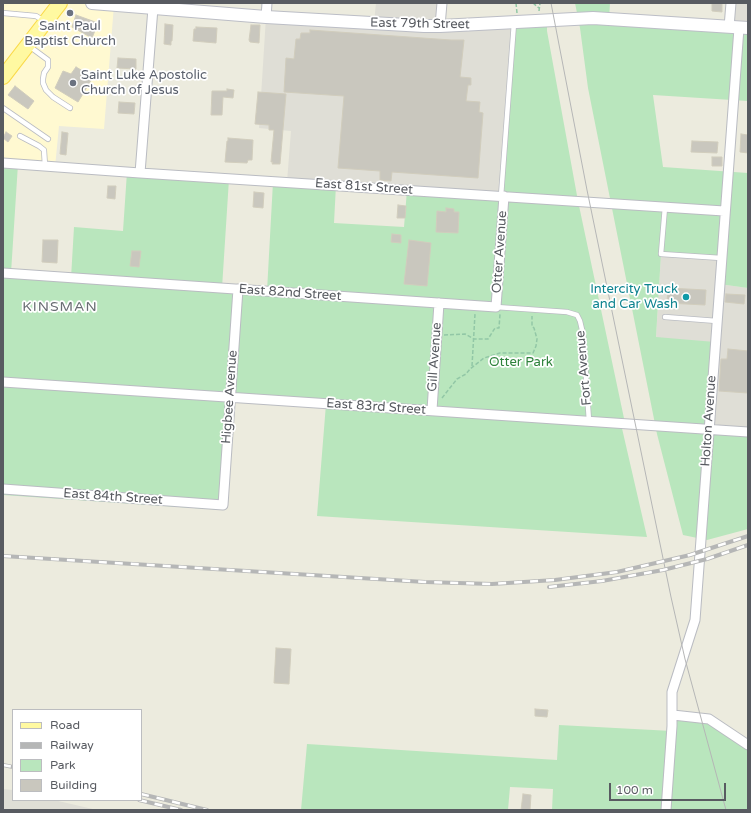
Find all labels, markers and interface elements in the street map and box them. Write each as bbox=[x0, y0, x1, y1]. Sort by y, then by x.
marker: Saint Paul Baptist Church bbox=[65, 8, 75, 18]
street label: East 79th Street bbox=[370, 15, 470, 33]
place label: Saint Paul Baptist Church bbox=[24, 19, 116, 50]
place label: Saint Luke Apostolic Church of Jesus bbox=[81, 68, 207, 99]
marker: Saint Luke Apostolic Church of Jesus bbox=[68, 78, 78, 88]
street label: East 81st Street bbox=[315, 176, 413, 198]
street label: Otter Avenue bbox=[489, 210, 511, 294]
street label: East 82nd Street bbox=[238, 282, 342, 304]
place label: Intercity Truck and Car Wash bbox=[590, 282, 678, 313]
marker: Intercity Truck and Car Wash bbox=[681, 292, 691, 302]
district label: KINSMAN bbox=[22, 299, 98, 315]
street label: Gill Avenue bbox=[425, 322, 445, 392]
street label: Fort Avenue bbox=[573, 330, 595, 406]
street label: Higbee Avenue bbox=[219, 350, 241, 444]
park label: Otter Park bbox=[489, 355, 553, 371]
street label: Holton Avenue bbox=[698, 375, 720, 467]
street label: East 83rd Street bbox=[326, 396, 426, 418]
street label: East 84th Street bbox=[63, 486, 163, 508]
legend bbox=[12, 709, 142, 801]
text: Road bbox=[50, 718, 80, 732]
text: Railway bbox=[50, 738, 94, 752]
text: Park bbox=[50, 758, 76, 772]
scale bar bbox=[611, 775, 728, 801]
text: Building bbox=[50, 778, 97, 792]
text: 100 m bbox=[616, 783, 653, 797]

